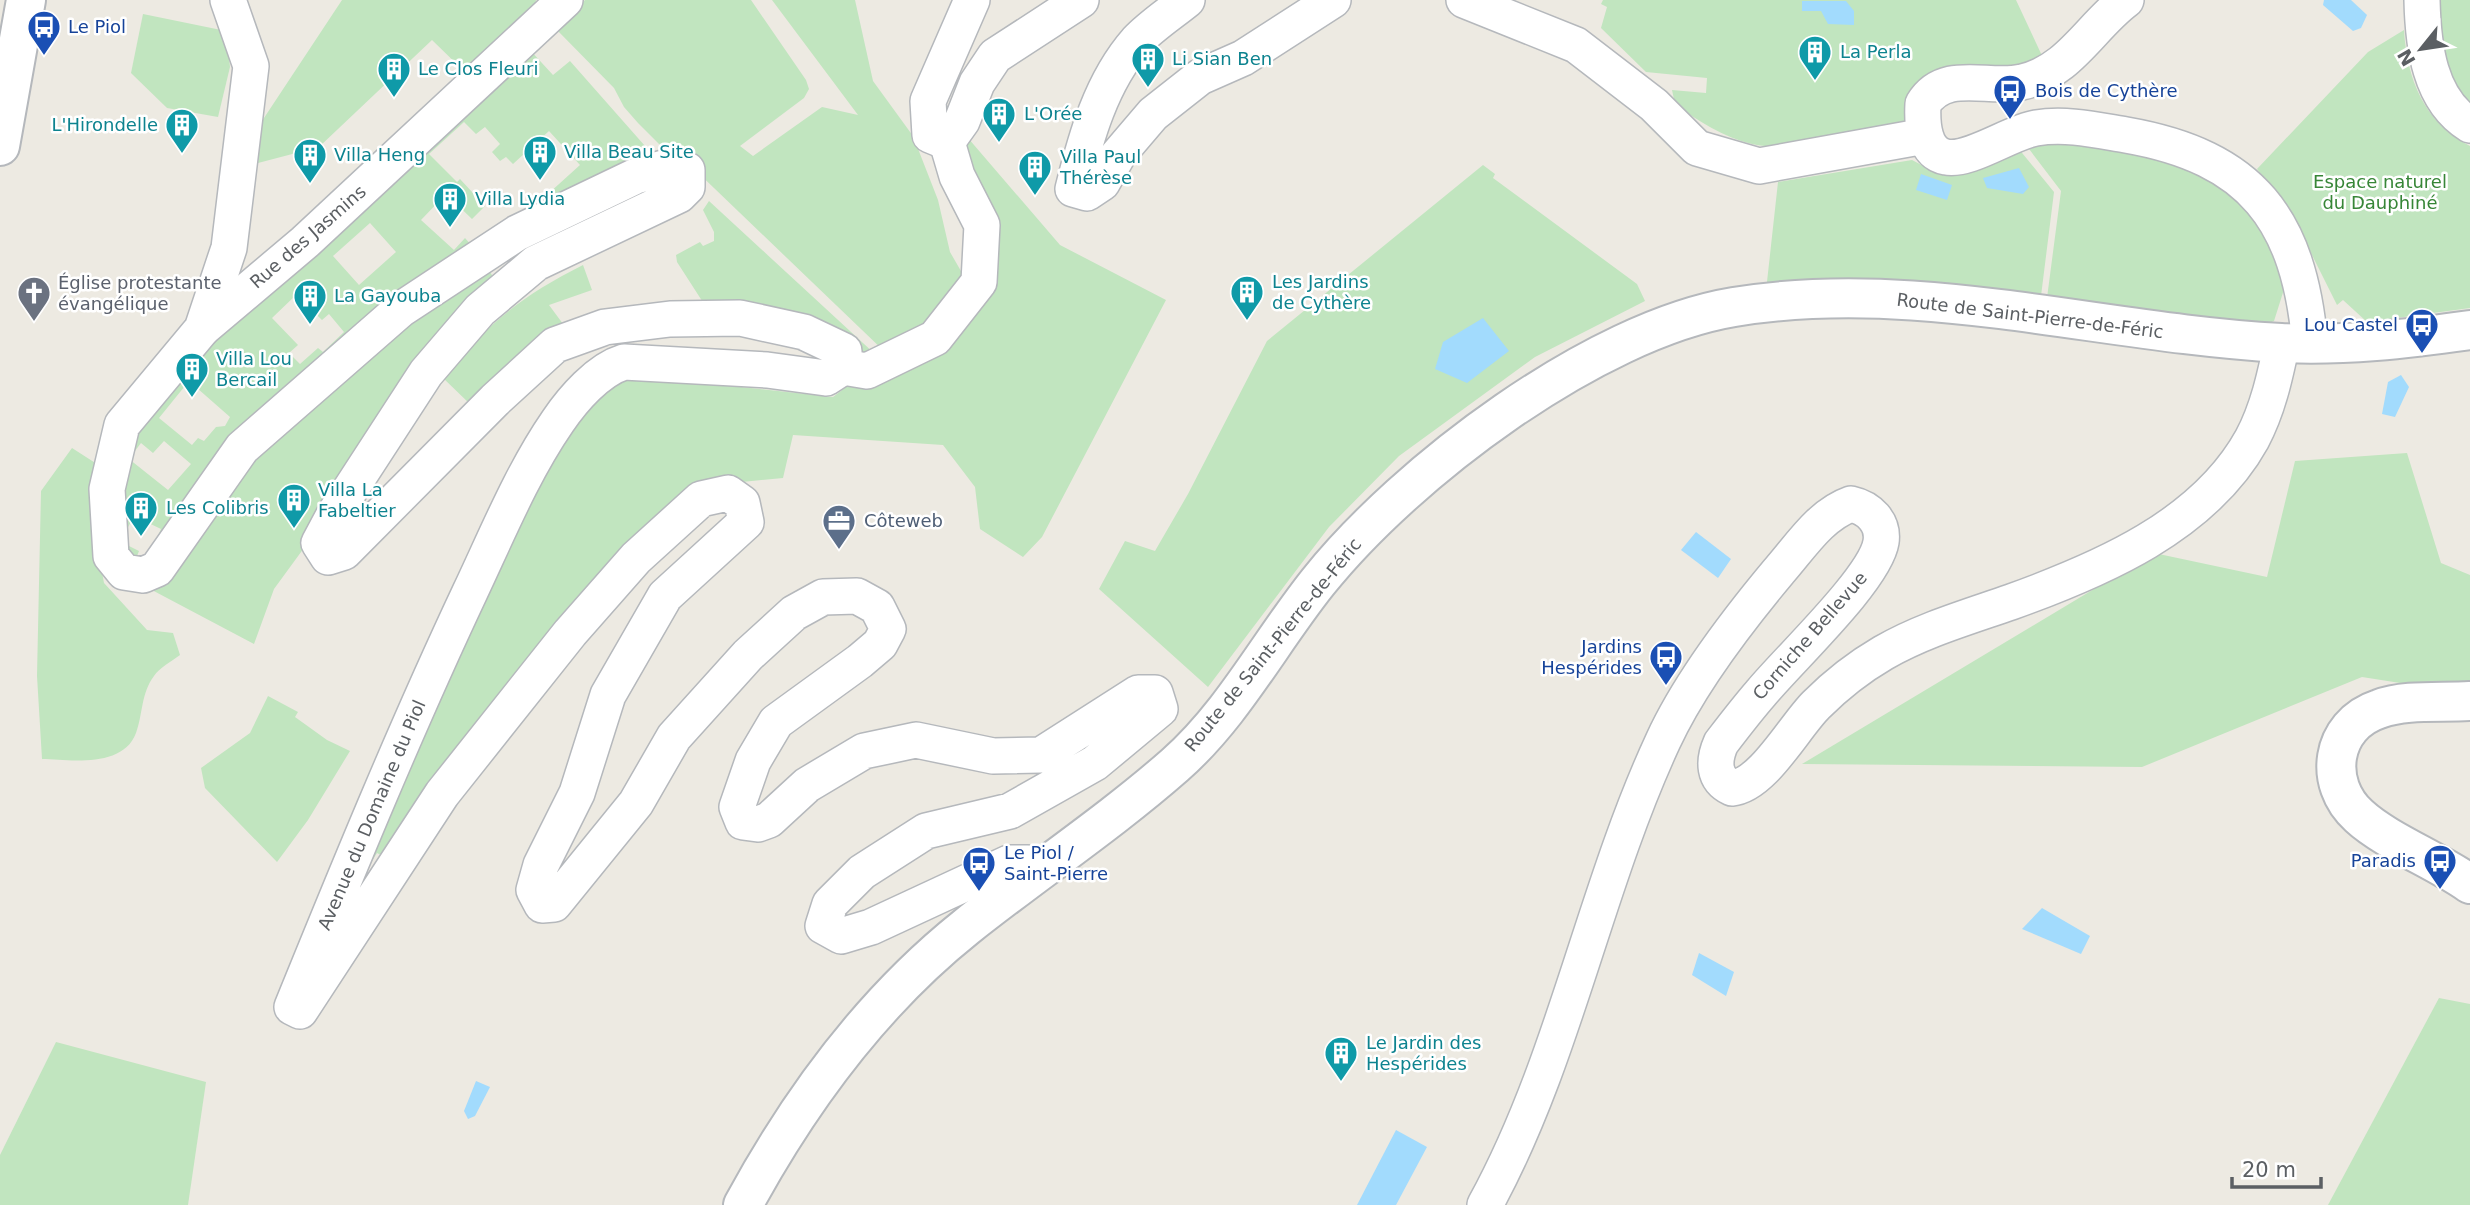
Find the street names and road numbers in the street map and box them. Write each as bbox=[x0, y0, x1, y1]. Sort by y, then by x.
street label: Rue des Jasmins bbox=[245, 181, 370, 293]
street label: Route de Saint-Pierre-de-Féric bbox=[1896, 289, 2165, 342]
street label: Route de Saint-Pierre-de-Féric bbox=[1180, 534, 1365, 756]
street label: Corniche Bellevue bbox=[1748, 567, 1871, 704]
street label: Avenue du Domaine du Piol bbox=[313, 697, 430, 933]

